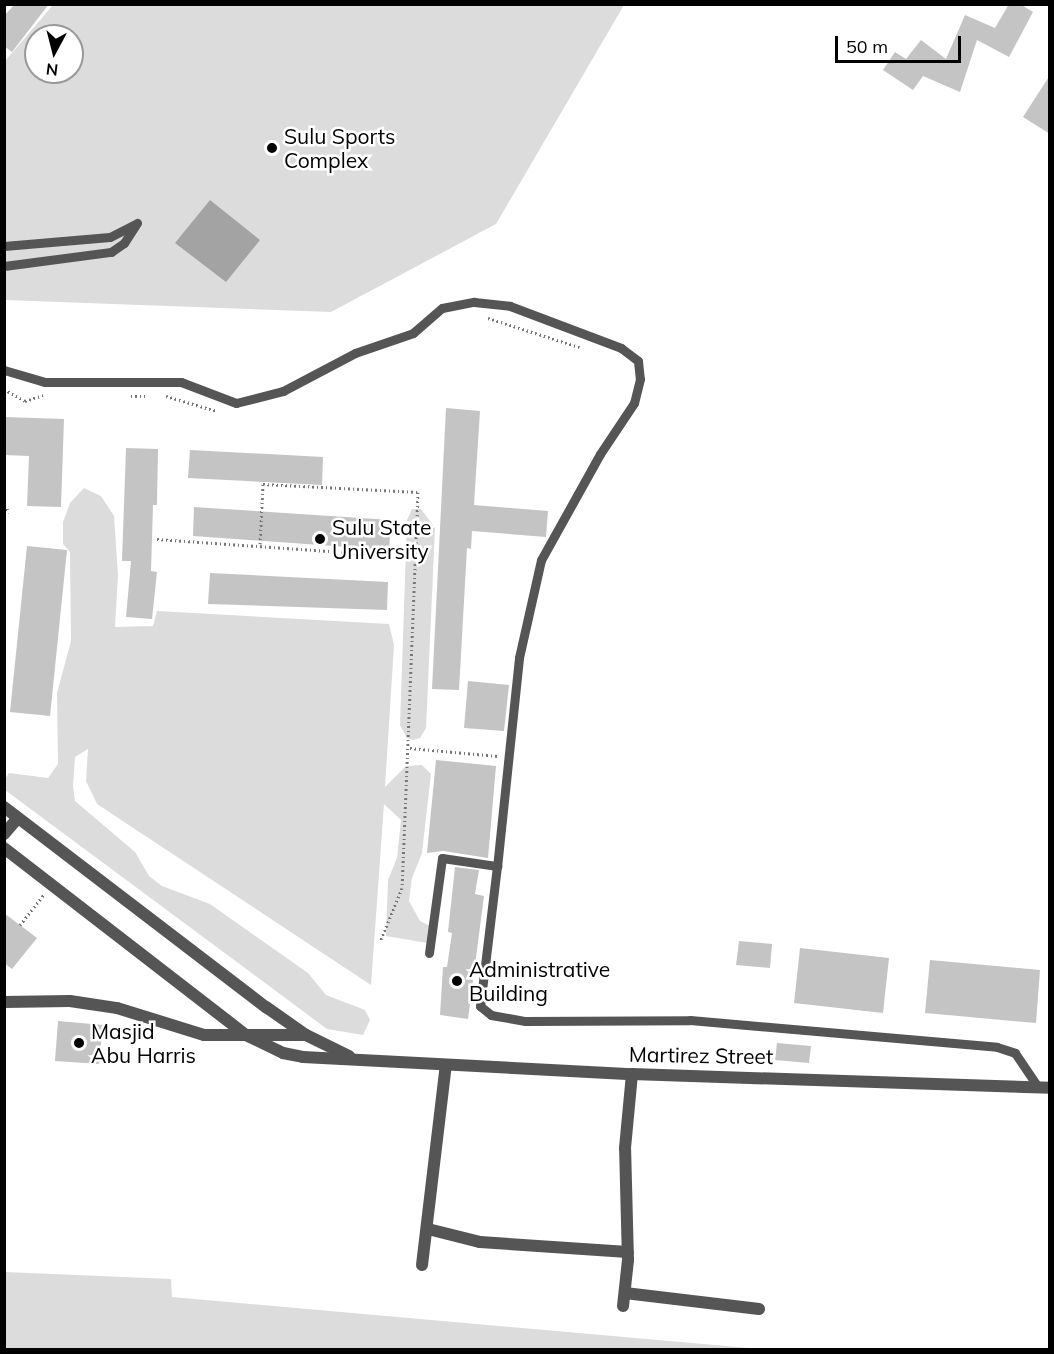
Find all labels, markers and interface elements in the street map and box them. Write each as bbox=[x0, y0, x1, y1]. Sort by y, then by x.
north arrow bbox=[24, 24, 84, 84]
scale bar bbox=[838, 24, 964, 62]
text: 50 m bbox=[846, 35, 888, 58]
text: N bbox=[45, 59, 59, 81]
place label: Sulu Sports Complex bbox=[284, 123, 395, 173]
marker: Sulu Sports Complex bbox=[265, 141, 279, 155]
place label: Sulu State University bbox=[332, 514, 431, 564]
marker: Sulu State University bbox=[313, 532, 327, 546]
place label: Administrative Building bbox=[469, 956, 610, 1006]
marker: Administrative Building bbox=[450, 974, 464, 988]
place label: Masjid Abu Harris bbox=[91, 1018, 196, 1068]
marker: Masjid Abu Harris bbox=[72, 1036, 86, 1050]
street label: Martirez Street bbox=[629, 1041, 773, 1069]

